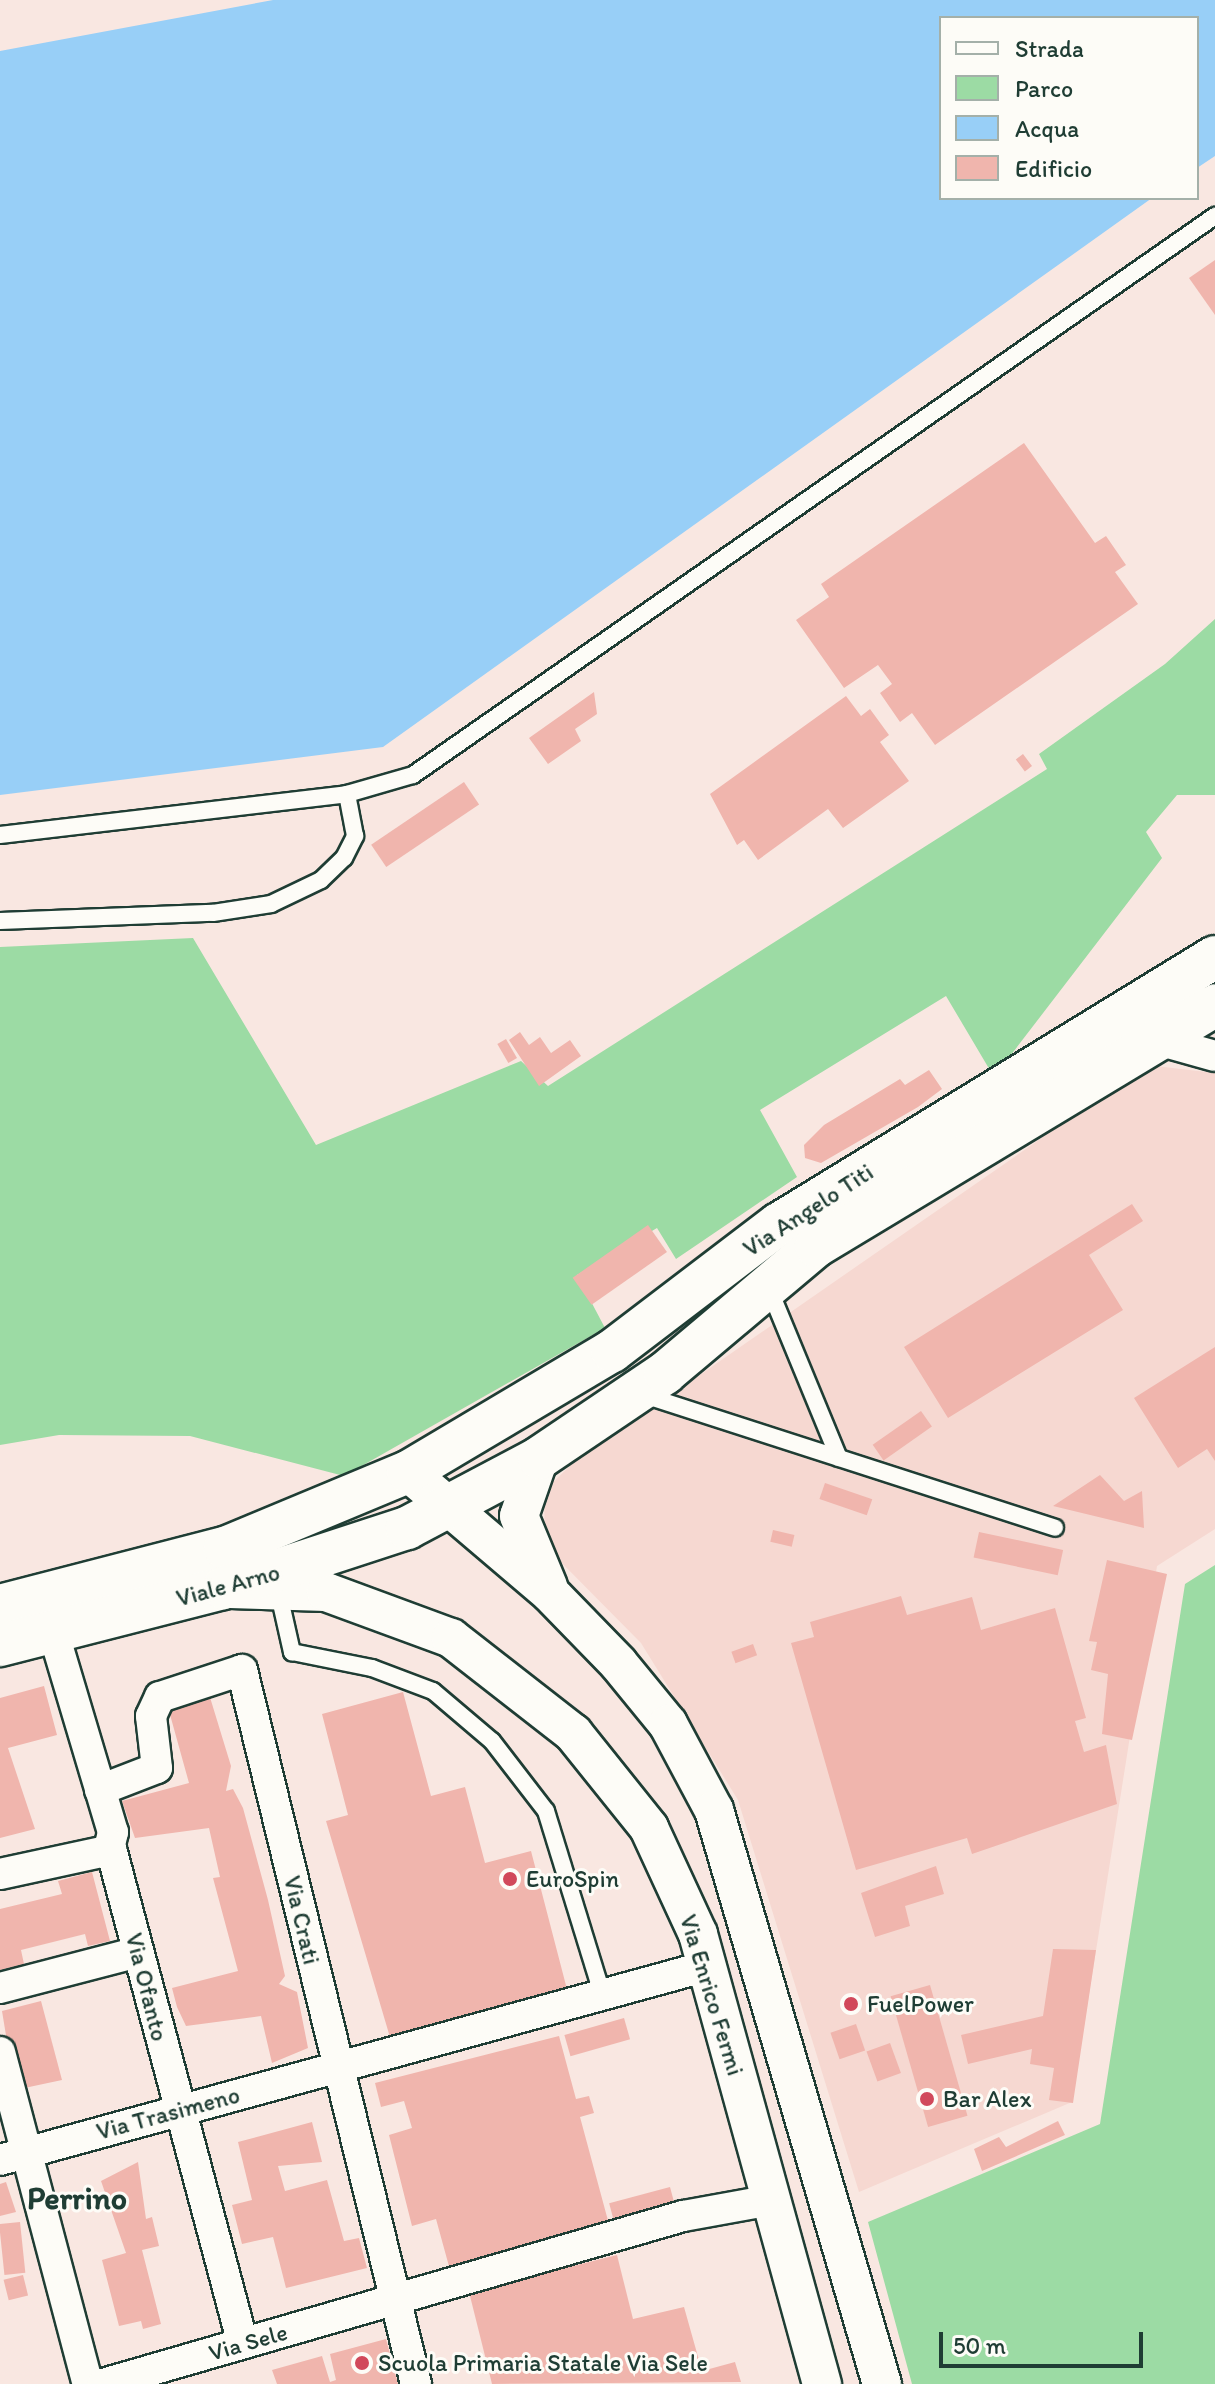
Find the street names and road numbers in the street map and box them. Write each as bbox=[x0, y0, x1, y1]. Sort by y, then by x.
street label: Via Angelo Titi bbox=[738, 1157, 878, 1263]
street label: Viale Arno bbox=[173, 1557, 283, 1613]
street label: Via Crati bbox=[278, 1873, 326, 1967]
street label: Via Enrico Fermi bbox=[674, 1911, 750, 2079]
street label: Via Ofanto bbox=[120, 1930, 174, 2044]
street label: Via Trasimeno bbox=[94, 2080, 242, 2146]
street label: Via Sele bbox=[205, 2317, 291, 2367]

